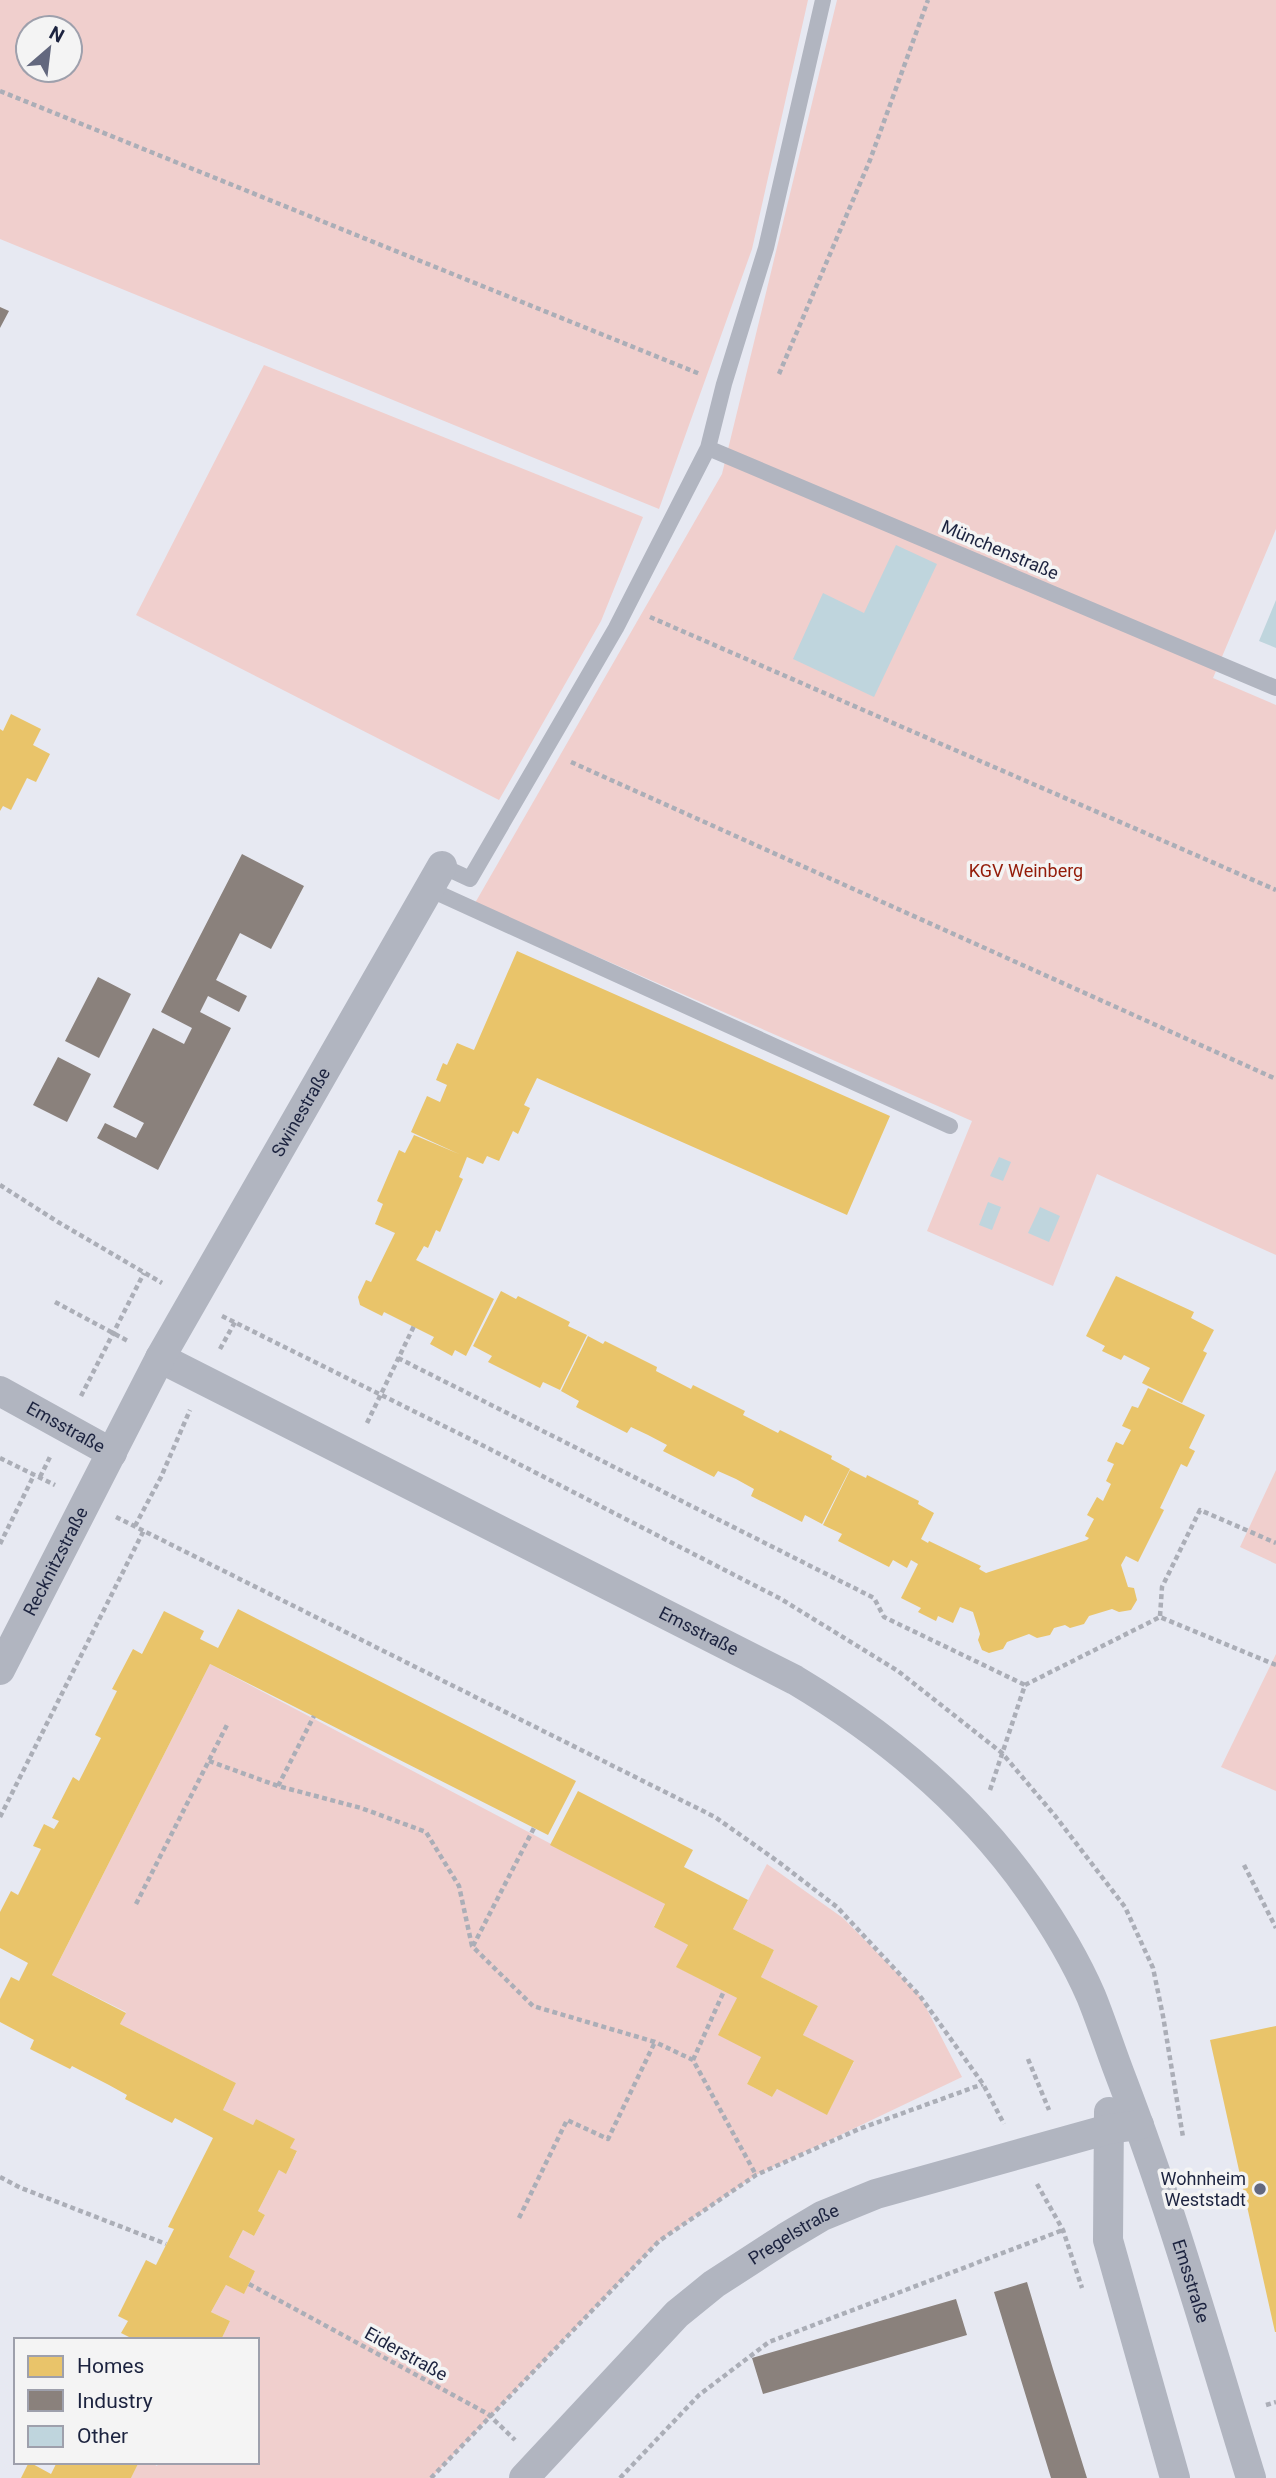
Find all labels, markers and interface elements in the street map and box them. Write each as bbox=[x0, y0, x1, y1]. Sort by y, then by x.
north arrow bbox=[14, 14, 84, 84]
text: N bbox=[45, 21, 68, 48]
street label: Münchenstraße bbox=[938, 515, 1062, 584]
park label: KGV Weinberg bbox=[969, 860, 1083, 881]
street label: Swinestraße bbox=[267, 1064, 334, 1160]
street label: Emsstraße bbox=[23, 1397, 109, 1457]
street label: Recknitzstraße bbox=[19, 1503, 92, 1619]
street label: Emsstraße bbox=[656, 1602, 742, 1660]
place label: Wohnheim Weststadt bbox=[1161, 2168, 1246, 2210]
marker: Wohnheim Weststadt bbox=[1252, 2181, 1268, 2197]
street label: Pregelstraße bbox=[744, 2199, 842, 2269]
street label: Emsstraße bbox=[1168, 2237, 1214, 2325]
street label: Eiderstraße bbox=[361, 2322, 451, 2385]
legend bbox=[14, 2338, 259, 2464]
text: Homes bbox=[77, 2354, 144, 2378]
text: Industry bbox=[77, 2389, 153, 2413]
text: Other bbox=[77, 2424, 128, 2448]

